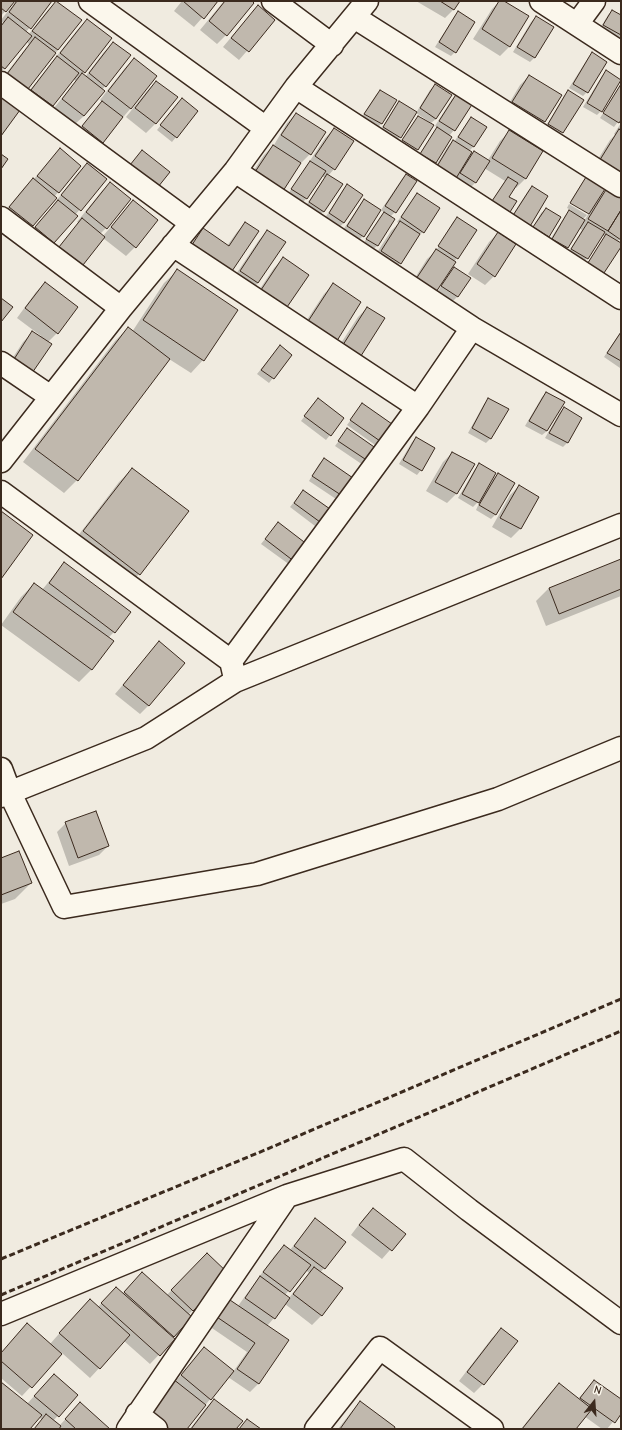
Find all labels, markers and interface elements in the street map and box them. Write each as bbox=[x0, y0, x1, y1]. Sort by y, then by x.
north arrow bbox=[574, 1382, 614, 1422]
text: N bbox=[592, 1383, 603, 1397]

